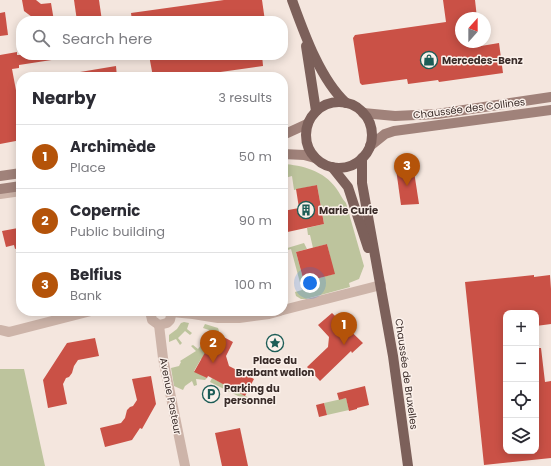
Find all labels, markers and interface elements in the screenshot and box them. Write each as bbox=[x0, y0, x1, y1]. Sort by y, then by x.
north arrow bbox=[455, 12, 491, 48]
search box bbox=[16, 16, 288, 60]
icon: search bbox=[30, 27, 52, 49]
text: Search here bbox=[62, 28, 152, 49]
shop icon: Mercedes-Benz bbox=[419, 50, 439, 70]
place label: Mercedes-Benz bbox=[442, 53, 523, 68]
text: Nearby bbox=[32, 86, 96, 110]
text: 3 results bbox=[218, 88, 272, 107]
street label: Chaussée des Collines bbox=[412, 94, 526, 123]
text: Archimède bbox=[70, 136, 156, 157]
text: 1 bbox=[43, 147, 47, 166]
text: 50 m bbox=[239, 147, 272, 166]
pin: 3 bbox=[394, 153, 420, 186]
text: Place bbox=[70, 158, 105, 177]
text: Copernic bbox=[70, 200, 140, 221]
building icon: Marie Curie bbox=[296, 200, 316, 220]
place label: Marie Curie bbox=[319, 203, 378, 218]
text: 2 bbox=[41, 211, 49, 230]
text: 90 m bbox=[239, 211, 272, 230]
text: Public building bbox=[70, 222, 165, 241]
text: Belfius bbox=[70, 264, 122, 285]
your location bbox=[300, 273, 320, 293]
text: 3 bbox=[41, 275, 49, 294]
text: 100 m bbox=[235, 275, 272, 294]
text: Bank bbox=[70, 286, 102, 305]
map controls bbox=[503, 310, 539, 454]
button: + bbox=[503, 310, 539, 346]
pin: 1 bbox=[331, 312, 357, 345]
street label: Chaussée de Bruxelles bbox=[391, 318, 422, 431]
pin: 2 bbox=[200, 330, 226, 363]
place icon: Place du Brabant wallon bbox=[265, 333, 285, 353]
button: − bbox=[503, 346, 539, 382]
place label: Place du Brabant wallon bbox=[236, 353, 315, 380]
street label: Avenue Pasteur bbox=[156, 356, 185, 436]
place label: Parking du personnel bbox=[224, 381, 280, 408]
button: locate bbox=[503, 382, 539, 418]
parking icon: Parking du personnel bbox=[201, 384, 221, 404]
button: layers bbox=[503, 418, 539, 454]

